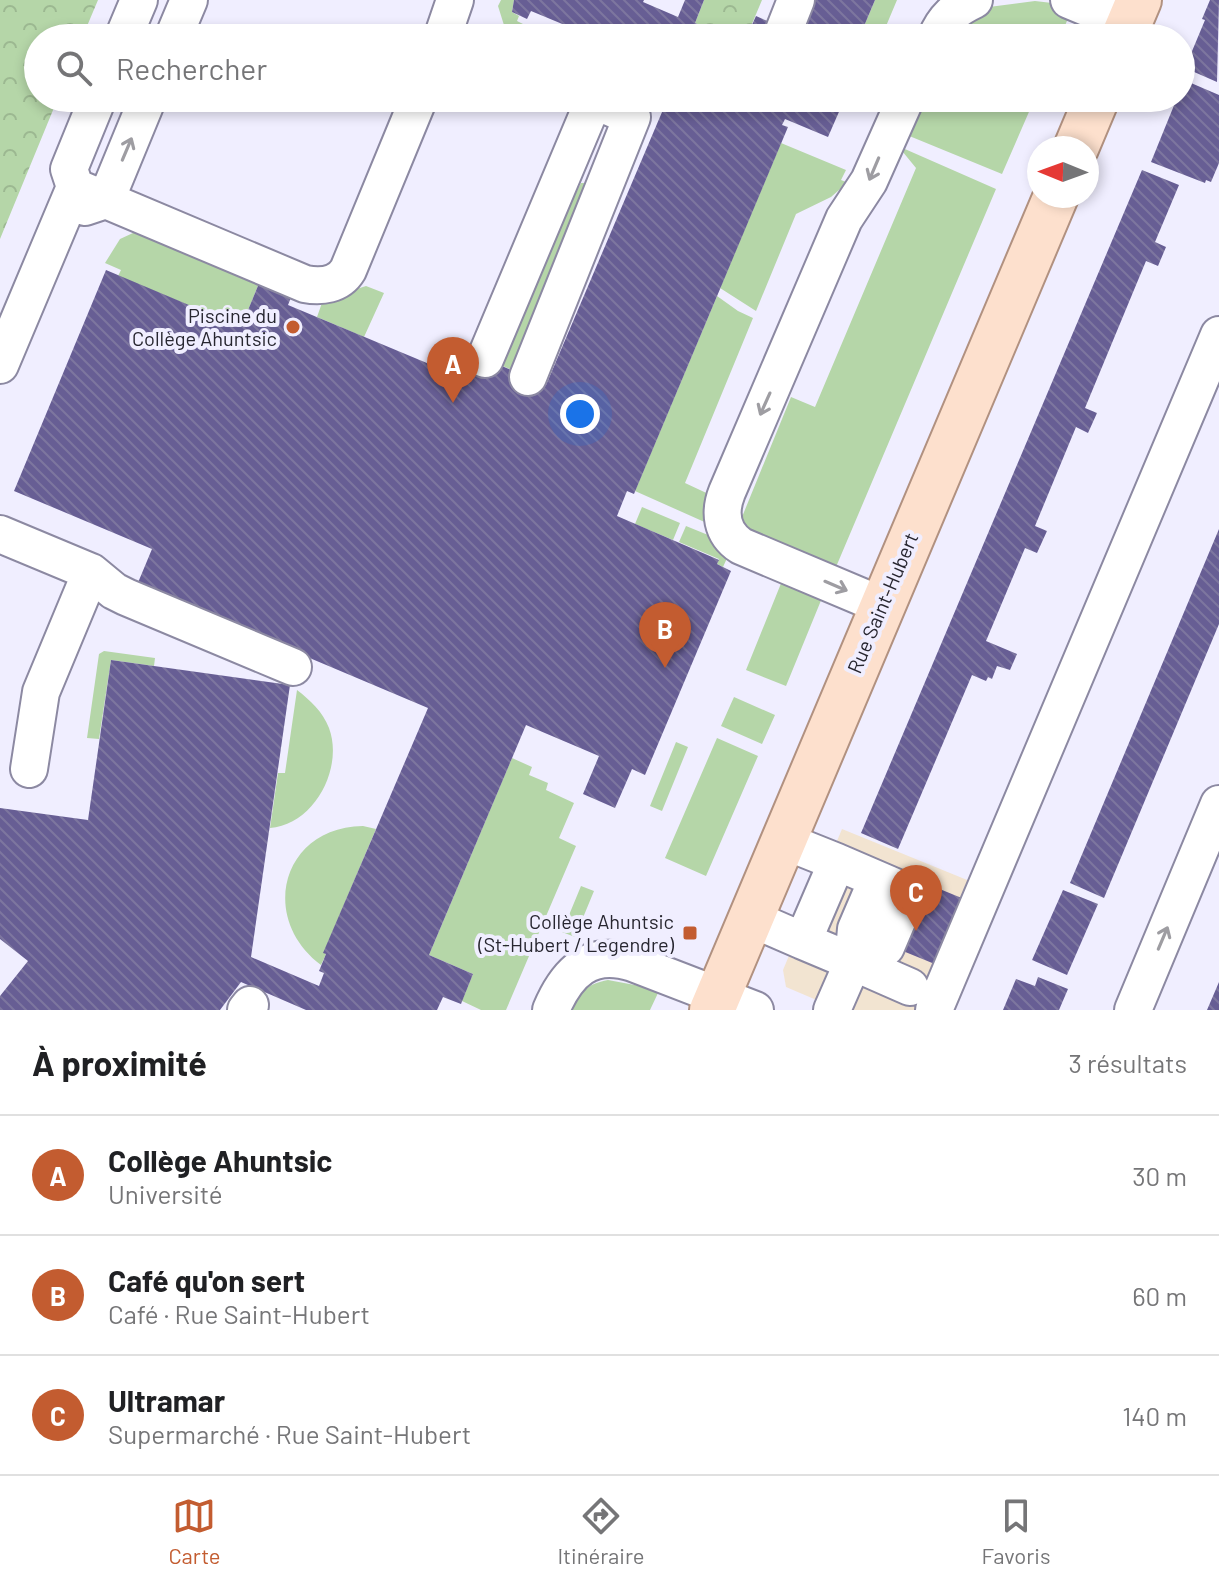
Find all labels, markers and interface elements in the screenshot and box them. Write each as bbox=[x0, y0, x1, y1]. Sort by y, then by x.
search box bbox=[24, 24, 1195, 112]
icon: search bbox=[52, 46, 96, 90]
text: Rechercher bbox=[116, 50, 267, 86]
north arrow bbox=[1027, 136, 1099, 208]
one-way arrow bbox=[121, 137, 136, 162]
one-way arrow bbox=[866, 156, 881, 181]
place label: Piscine du Collège Ahuntsic bbox=[132, 303, 277, 350]
marker: Piscine du Collège Ahuntsic bbox=[284, 318, 302, 336]
pin: A bbox=[427, 337, 479, 403]
one-way arrow bbox=[757, 392, 772, 416]
your location bbox=[560, 394, 600, 434]
street label: Rue Saint-Hubert bbox=[842, 529, 922, 676]
one-way arrow bbox=[823, 579, 848, 594]
pin: B bbox=[639, 602, 691, 668]
pin: C bbox=[890, 865, 942, 931]
place label: Collège Ahuntsic (St-Hubert / Legendre) bbox=[477, 909, 675, 956]
marker: Collège Ahuntsic (St-Hubert / Legendre) bbox=[681, 924, 699, 942]
one-way arrow bbox=[1157, 926, 1171, 951]
text: À proximité bbox=[32, 1042, 207, 1083]
text: 3 résultats bbox=[1068, 1047, 1187, 1078]
text: Collège Ahuntsic bbox=[108, 1142, 332, 1178]
text: A bbox=[49, 1160, 67, 1191]
text: 30 m bbox=[1132, 1160, 1187, 1191]
text: Université bbox=[108, 1178, 223, 1209]
text: Café qu'on sert bbox=[108, 1262, 305, 1298]
text: B bbox=[50, 1280, 66, 1311]
text: 60 m bbox=[1132, 1280, 1187, 1311]
text: Café · Rue Saint-Hubert bbox=[108, 1298, 370, 1329]
text: Ultramar bbox=[108, 1382, 225, 1418]
text: C bbox=[50, 1400, 66, 1431]
text: 140 m bbox=[1122, 1400, 1187, 1431]
text: Supermarché · Rue Saint-Hubert bbox=[108, 1418, 471, 1449]
tab: Carte bbox=[168, 1494, 221, 1568]
tab: Itinéraire bbox=[557, 1494, 645, 1568]
tab: Favoris bbox=[981, 1494, 1051, 1568]

